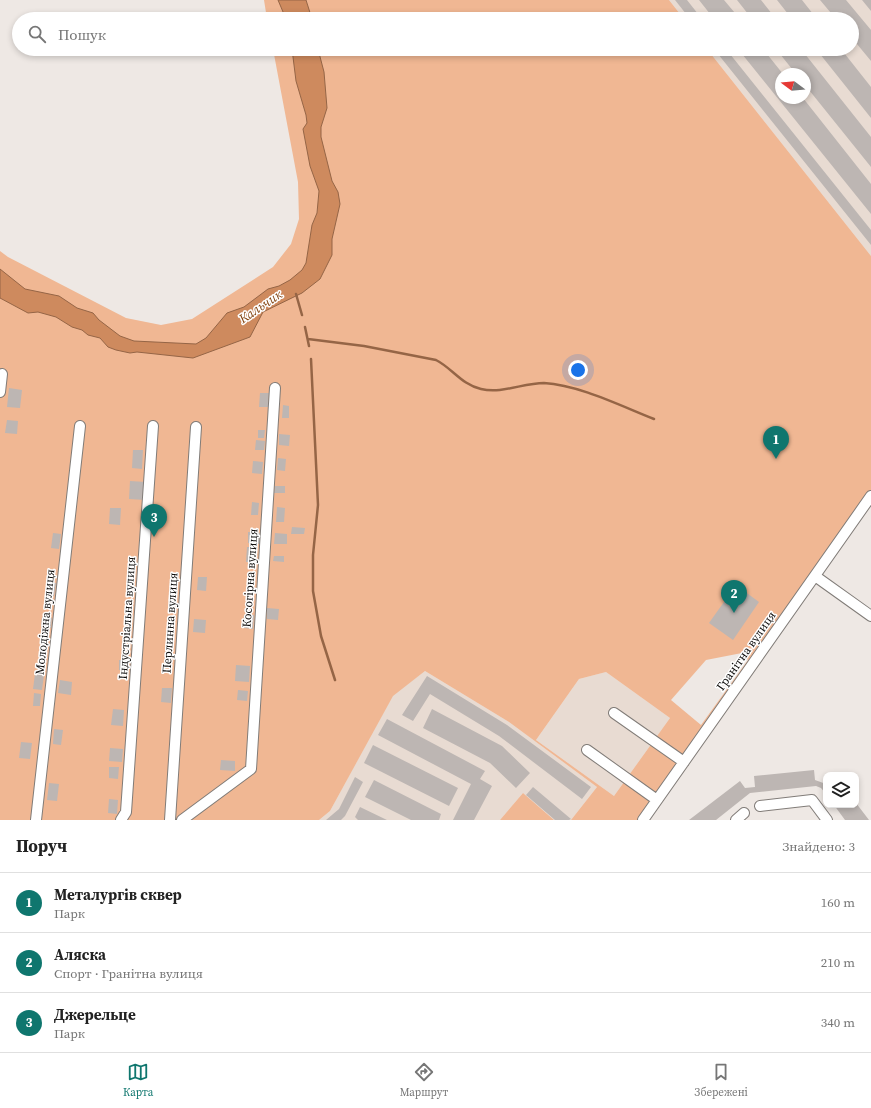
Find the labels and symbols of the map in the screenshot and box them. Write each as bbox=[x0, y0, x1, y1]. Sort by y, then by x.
north arrow bbox=[775, 68, 811, 104]
water label: Кальчик bbox=[235, 285, 286, 328]
your location bbox=[568, 360, 588, 380]
pin: 1 bbox=[763, 426, 789, 459]
pin: 3 bbox=[141, 504, 167, 537]
street label: Косогірна вулиця bbox=[239, 528, 261, 628]
street label: Індустріальна вулиця bbox=[115, 556, 139, 680]
street label: Молодіжна вулиця bbox=[31, 568, 59, 676]
street label: Перлинна вулиця bbox=[159, 572, 181, 674]
pin: 2 bbox=[721, 580, 747, 613]
street label: Гранітна вулиця bbox=[713, 608, 779, 694]

